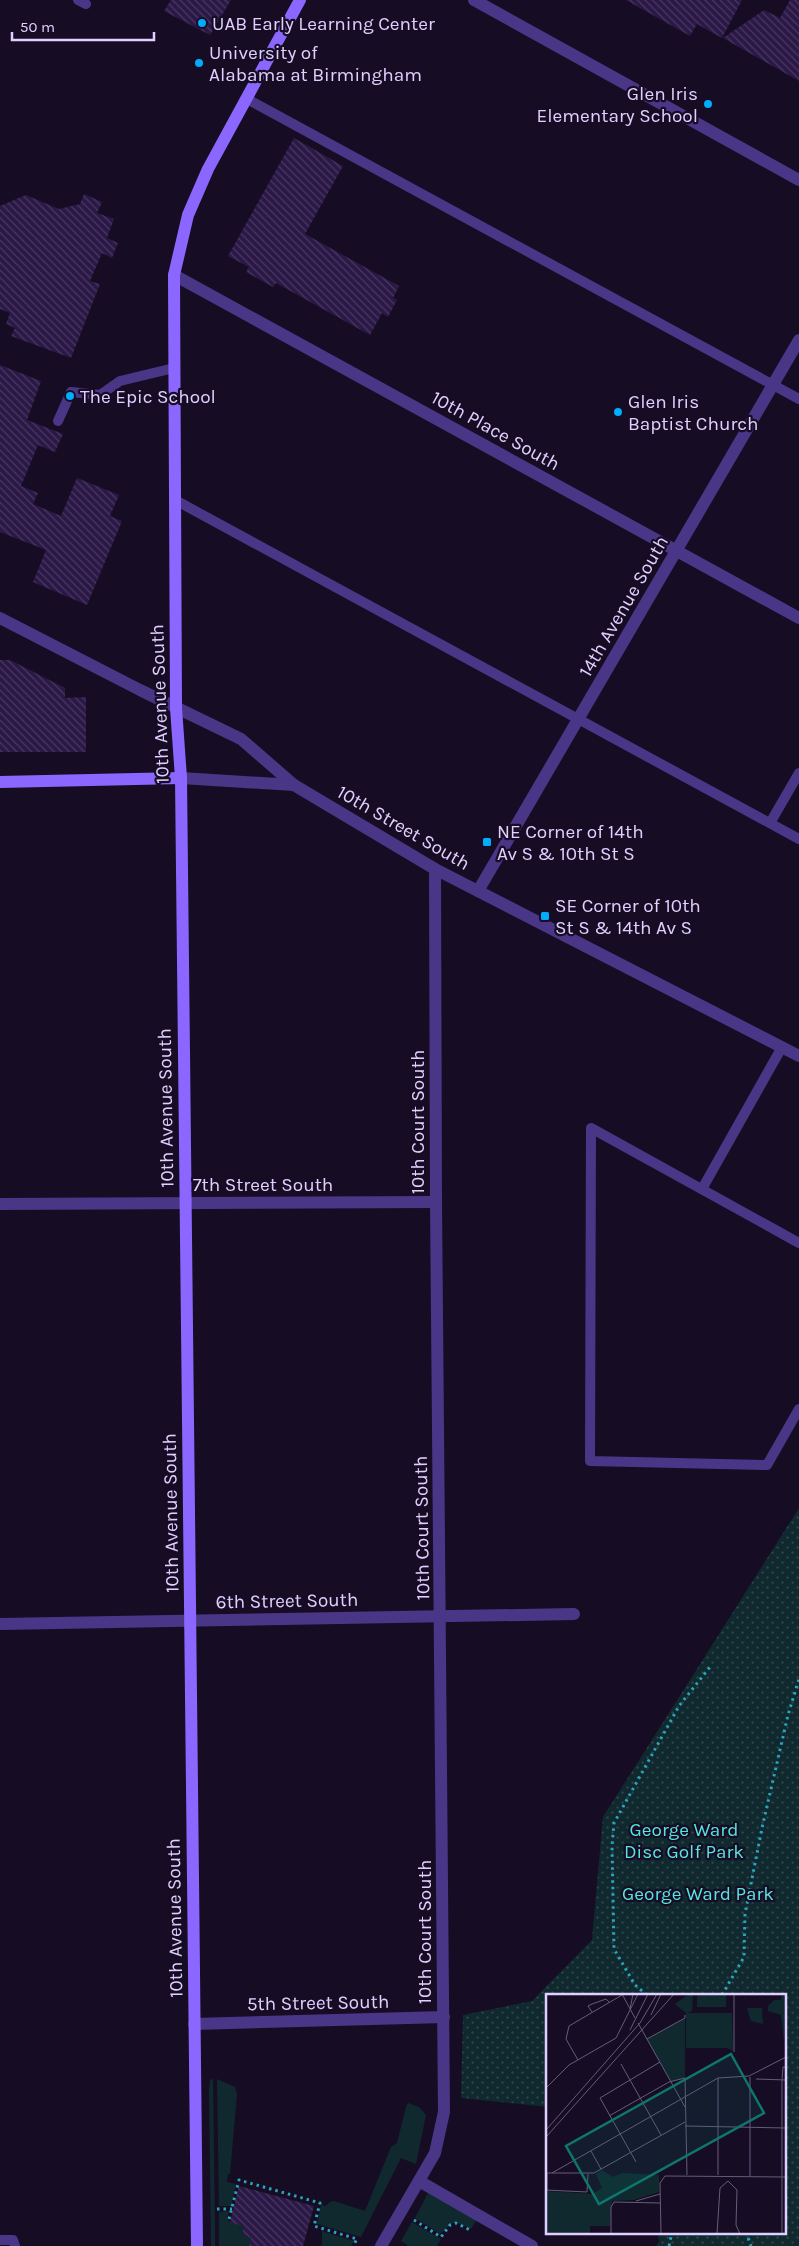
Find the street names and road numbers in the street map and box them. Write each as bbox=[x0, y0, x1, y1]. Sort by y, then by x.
street label: 10th Place South bbox=[428, 387, 563, 475]
street label: 14th Avenue South bbox=[575, 532, 673, 681]
street label: 10th Avenue South bbox=[146, 624, 174, 784]
street label: 10th Street South bbox=[333, 781, 474, 875]
street label: 10th Avenue South bbox=[154, 1028, 178, 1188]
street label: 10th Court South bbox=[407, 1050, 429, 1194]
street label: 7th Street South bbox=[193, 1174, 333, 1196]
street label: 10th Avenue South bbox=[159, 1433, 183, 1593]
street label: 10th Court South bbox=[410, 1455, 434, 1601]
street label: 6th Street South bbox=[216, 1589, 359, 1613]
street label: 10th Avenue South bbox=[163, 1838, 187, 1998]
street label: 10th Court South bbox=[414, 1860, 436, 2004]
street label: 5th Street South bbox=[247, 1991, 389, 2015]

